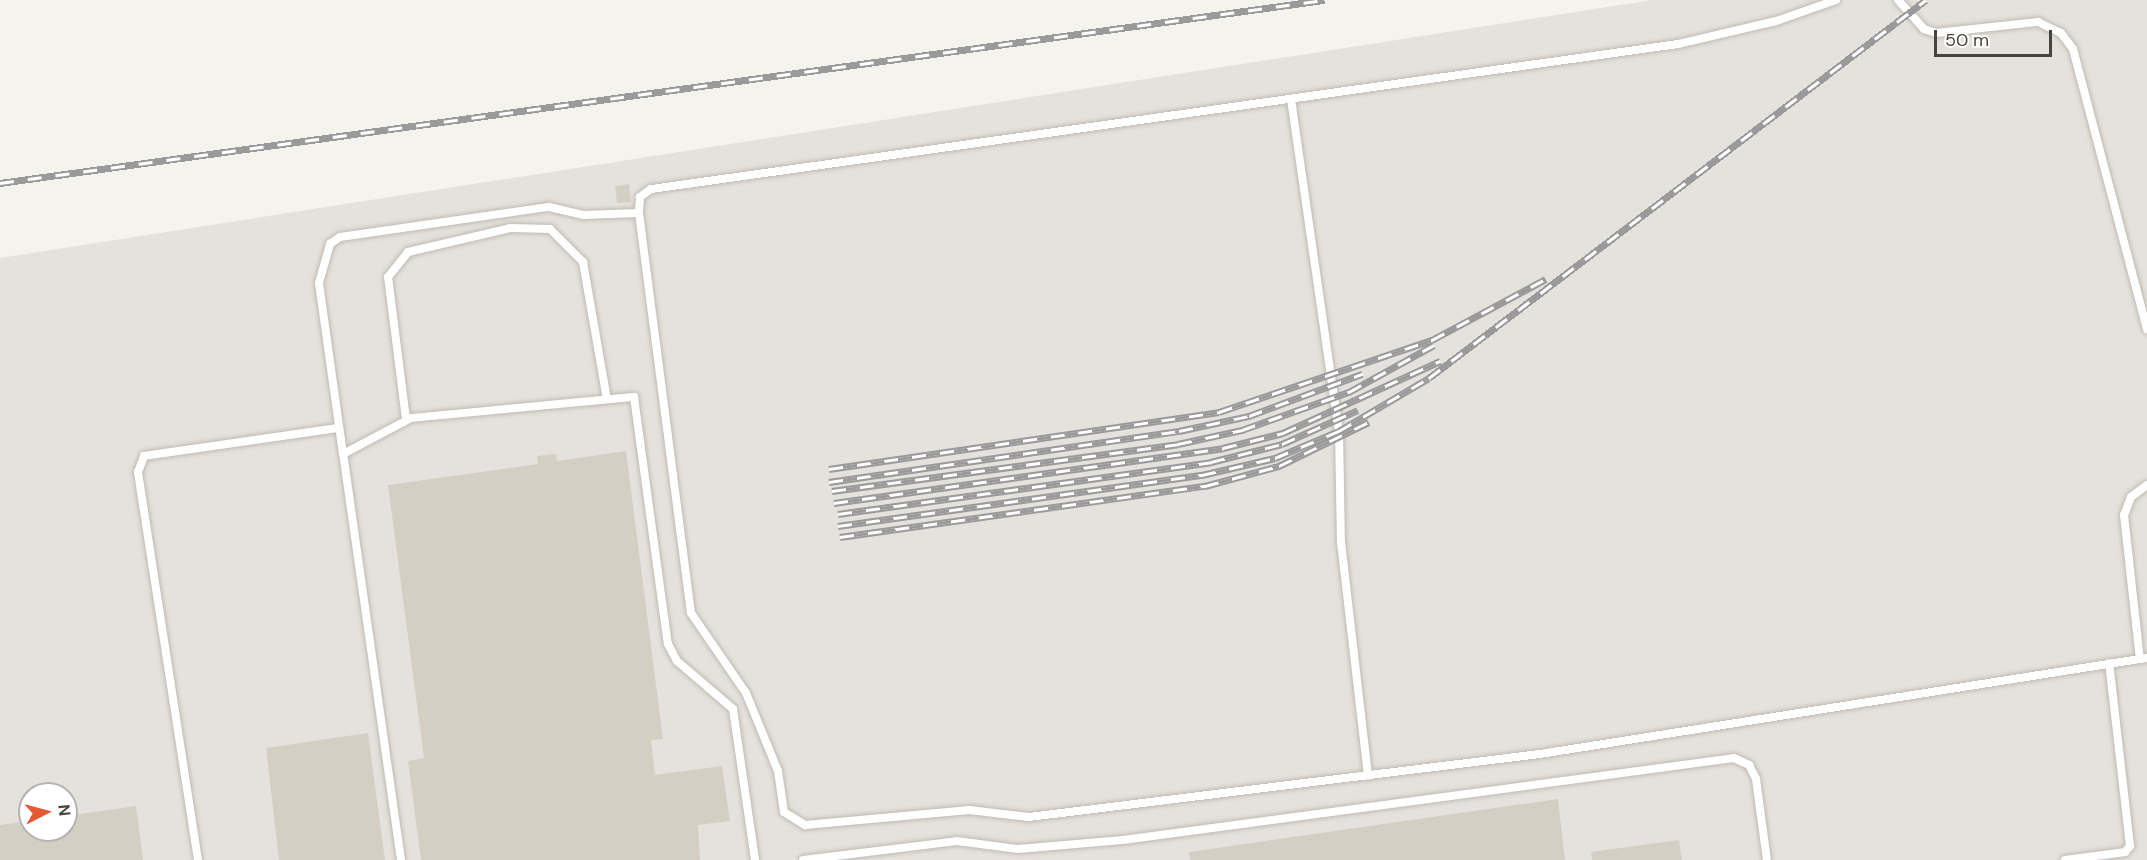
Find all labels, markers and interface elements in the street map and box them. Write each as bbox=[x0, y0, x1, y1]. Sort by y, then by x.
scale bar bbox=[1937, 18, 2056, 56]
text: 50 m bbox=[1945, 28, 1989, 52]
north arrow bbox=[18, 782, 78, 842]
text: N bbox=[53, 803, 75, 817]

